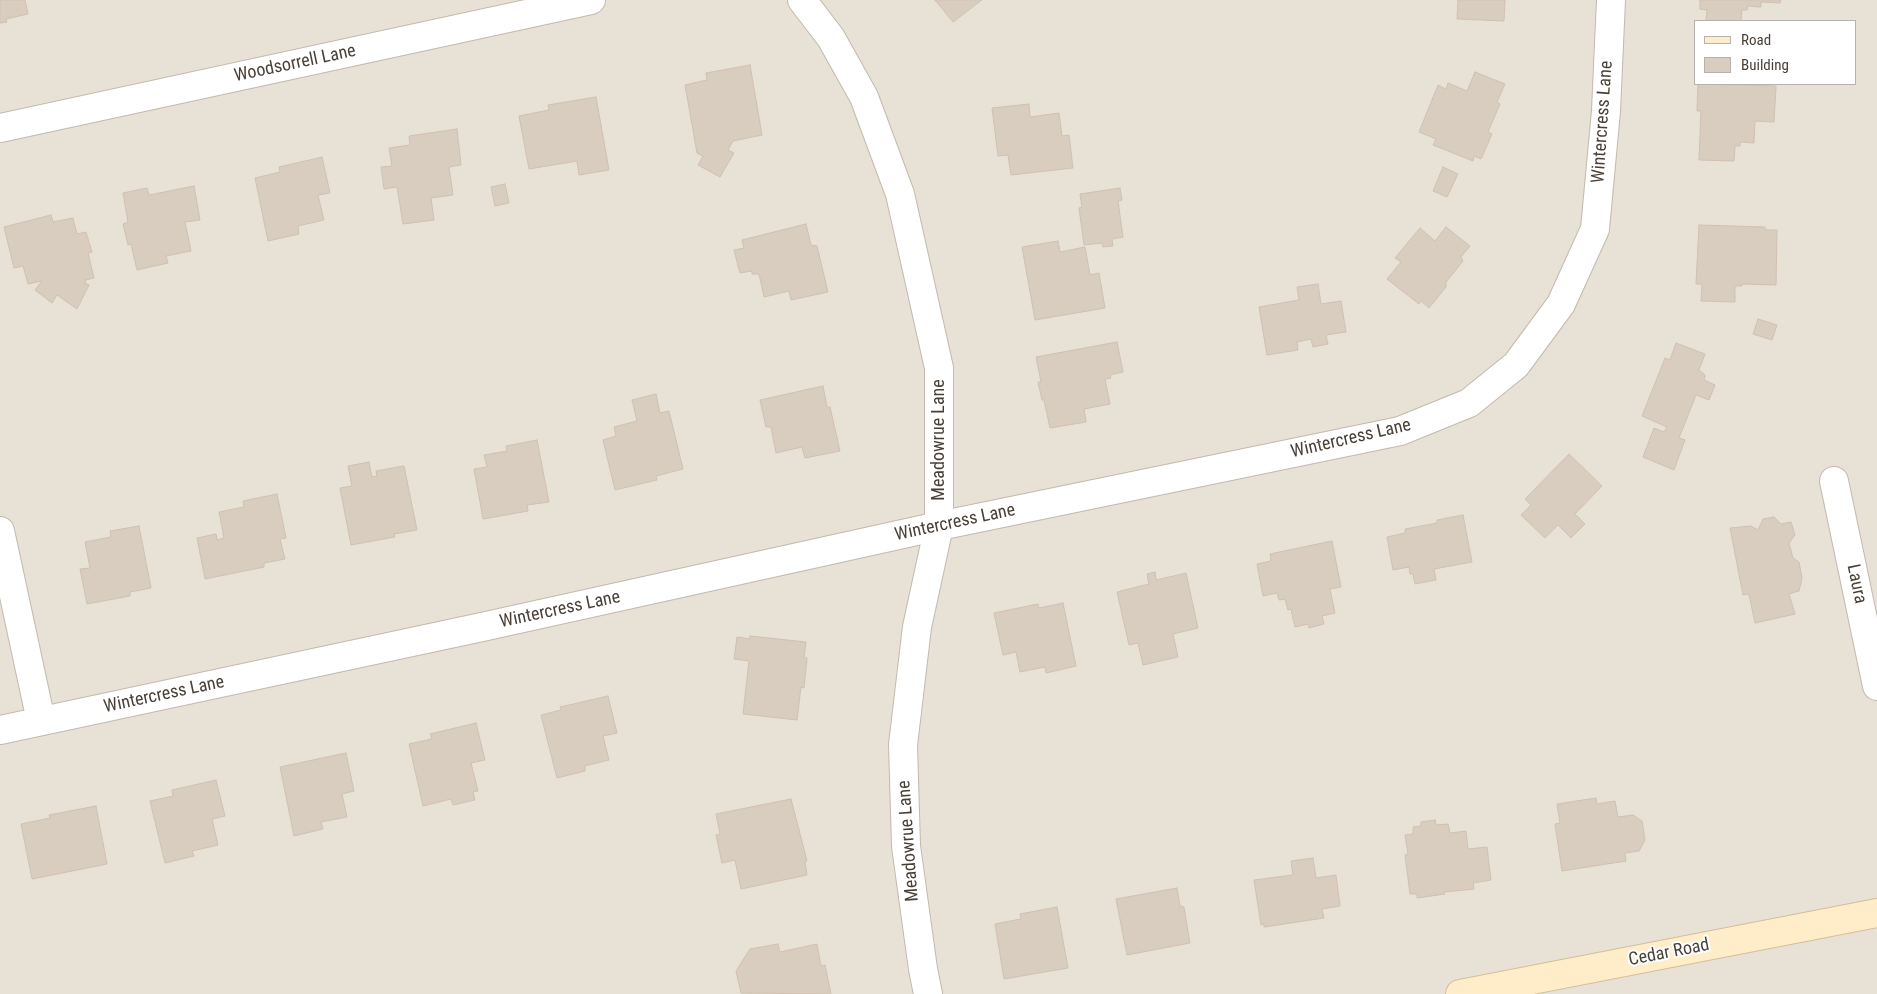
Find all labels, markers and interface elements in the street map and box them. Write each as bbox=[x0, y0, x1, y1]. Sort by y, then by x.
legend bbox=[1694, 20, 1857, 85]
text: Road bbox=[1741, 31, 1771, 49]
street label: Woodsorrell Lane bbox=[232, 41, 358, 87]
text: Building bbox=[1741, 56, 1789, 74]
street label: Wintercress Lane bbox=[1588, 60, 1618, 184]
street label: Meadowrue Lane bbox=[928, 379, 950, 501]
street label: Wintercress Lane bbox=[1289, 415, 1413, 463]
street label: Wintercress Lane bbox=[893, 500, 1017, 546]
street label: Laura bbox=[1841, 562, 1871, 606]
street label: Wintercress Lane bbox=[498, 587, 622, 633]
street label: Wintercress Lane bbox=[102, 672, 226, 718]
street label: Meadowrue Lane bbox=[894, 780, 924, 902]
street label: Cedar Road bbox=[1627, 935, 1711, 971]

